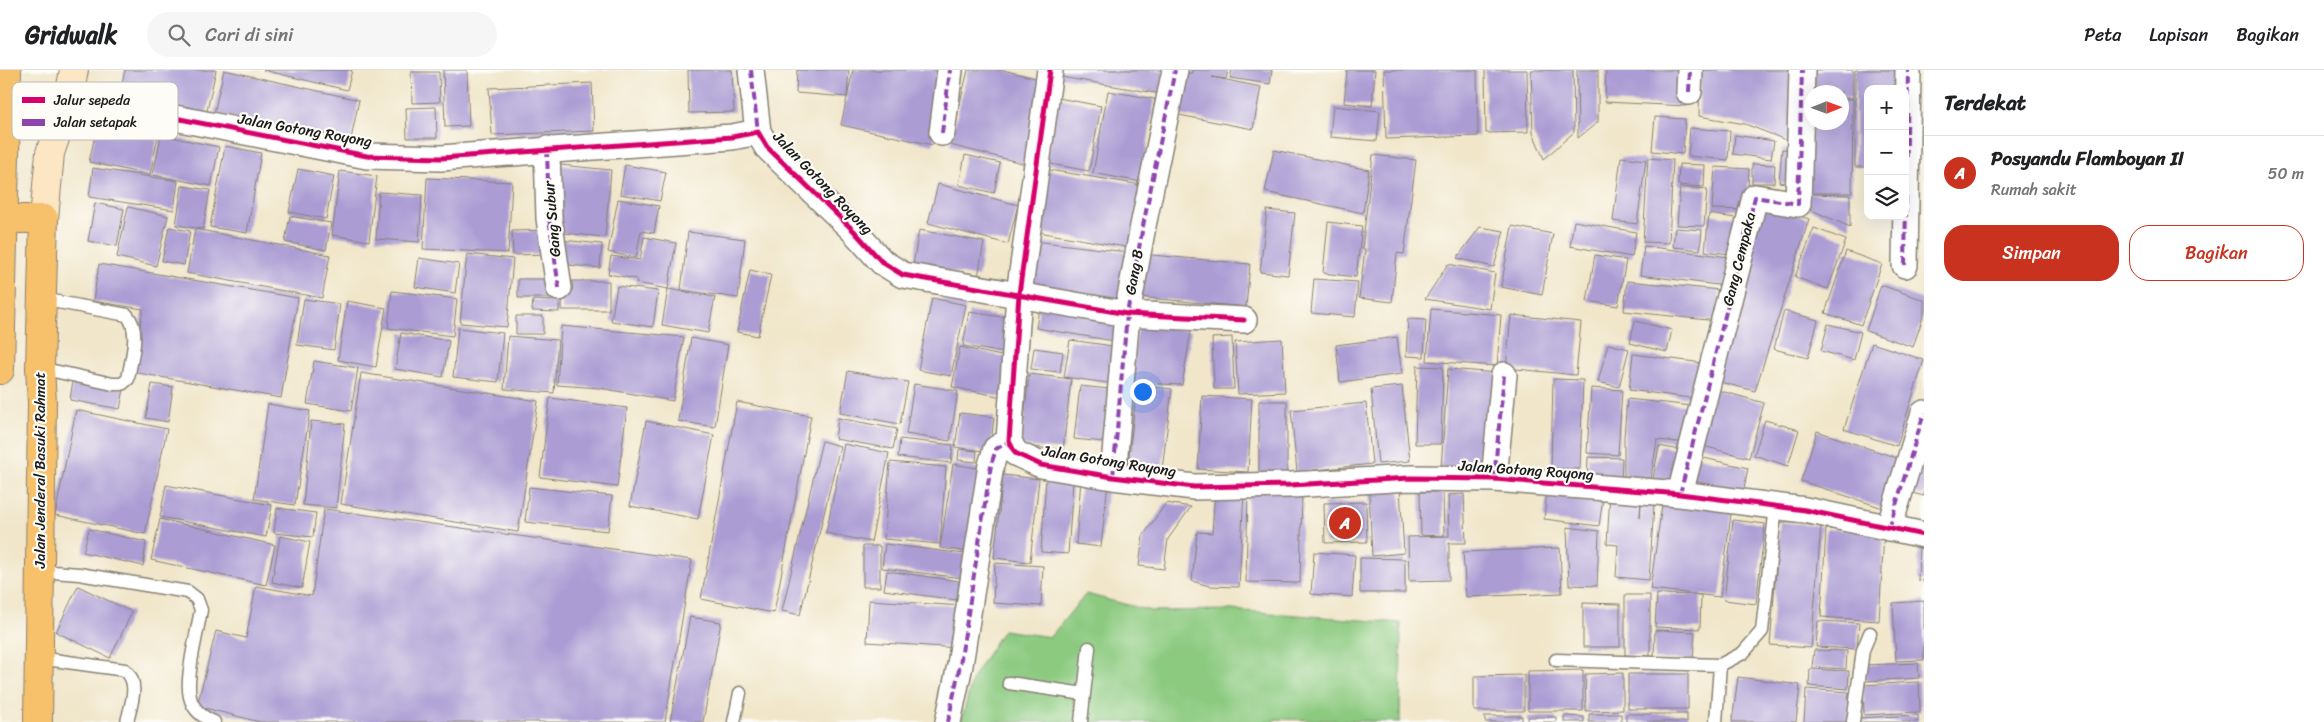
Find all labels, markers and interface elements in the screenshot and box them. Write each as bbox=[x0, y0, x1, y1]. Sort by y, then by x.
search box bbox=[147, 12, 497, 57]
text: Gridwalk bbox=[25, 14, 117, 56]
text: Cari di sini bbox=[205, 18, 293, 51]
text: Peta bbox=[2084, 19, 2121, 51]
text: Lapisan bbox=[2149, 19, 2208, 51]
text: Bagikan bbox=[2236, 19, 2299, 51]
icon: search bbox=[165, 21, 193, 49]
legend bbox=[12, 82, 178, 140]
text: Terdekat bbox=[1944, 84, 2026, 122]
north arrow bbox=[1804, 85, 1849, 130]
map controls bbox=[1864, 85, 1909, 220]
button: + bbox=[1864, 85, 1909, 130]
text: Jalur sepeda bbox=[53, 88, 131, 113]
street label: Jalan Gotong Royong bbox=[235, 105, 375, 155]
text: Jalan setapak bbox=[53, 110, 137, 135]
street label: Jalan Gotong Royong bbox=[766, 124, 880, 241]
button: − bbox=[1864, 130, 1909, 175]
text: Posyandu Flamboyan II bbox=[1991, 142, 2184, 175]
text: A bbox=[1955, 159, 1965, 188]
text: 50 m bbox=[2268, 159, 2304, 188]
button: layers bbox=[1864, 175, 1909, 220]
text: Rumah sakit bbox=[1991, 175, 2077, 204]
street label: Gang Subur bbox=[536, 179, 568, 258]
street label: Gang Cempaka bbox=[1715, 209, 1763, 309]
button: Simpan bbox=[1944, 225, 2119, 281]
button: Bagikan bbox=[2129, 225, 2304, 281]
street label: Gang B bbox=[1117, 247, 1151, 297]
street label: Jalan Jenderal Basuki Rahmat bbox=[27, 371, 53, 569]
your location bbox=[1130, 379, 1156, 405]
street label: Jalan Gotong Royong bbox=[1039, 437, 1179, 485]
street label: Jalan Gotong Royong bbox=[1456, 452, 1595, 488]
pin: A bbox=[1329, 504, 1361, 542]

